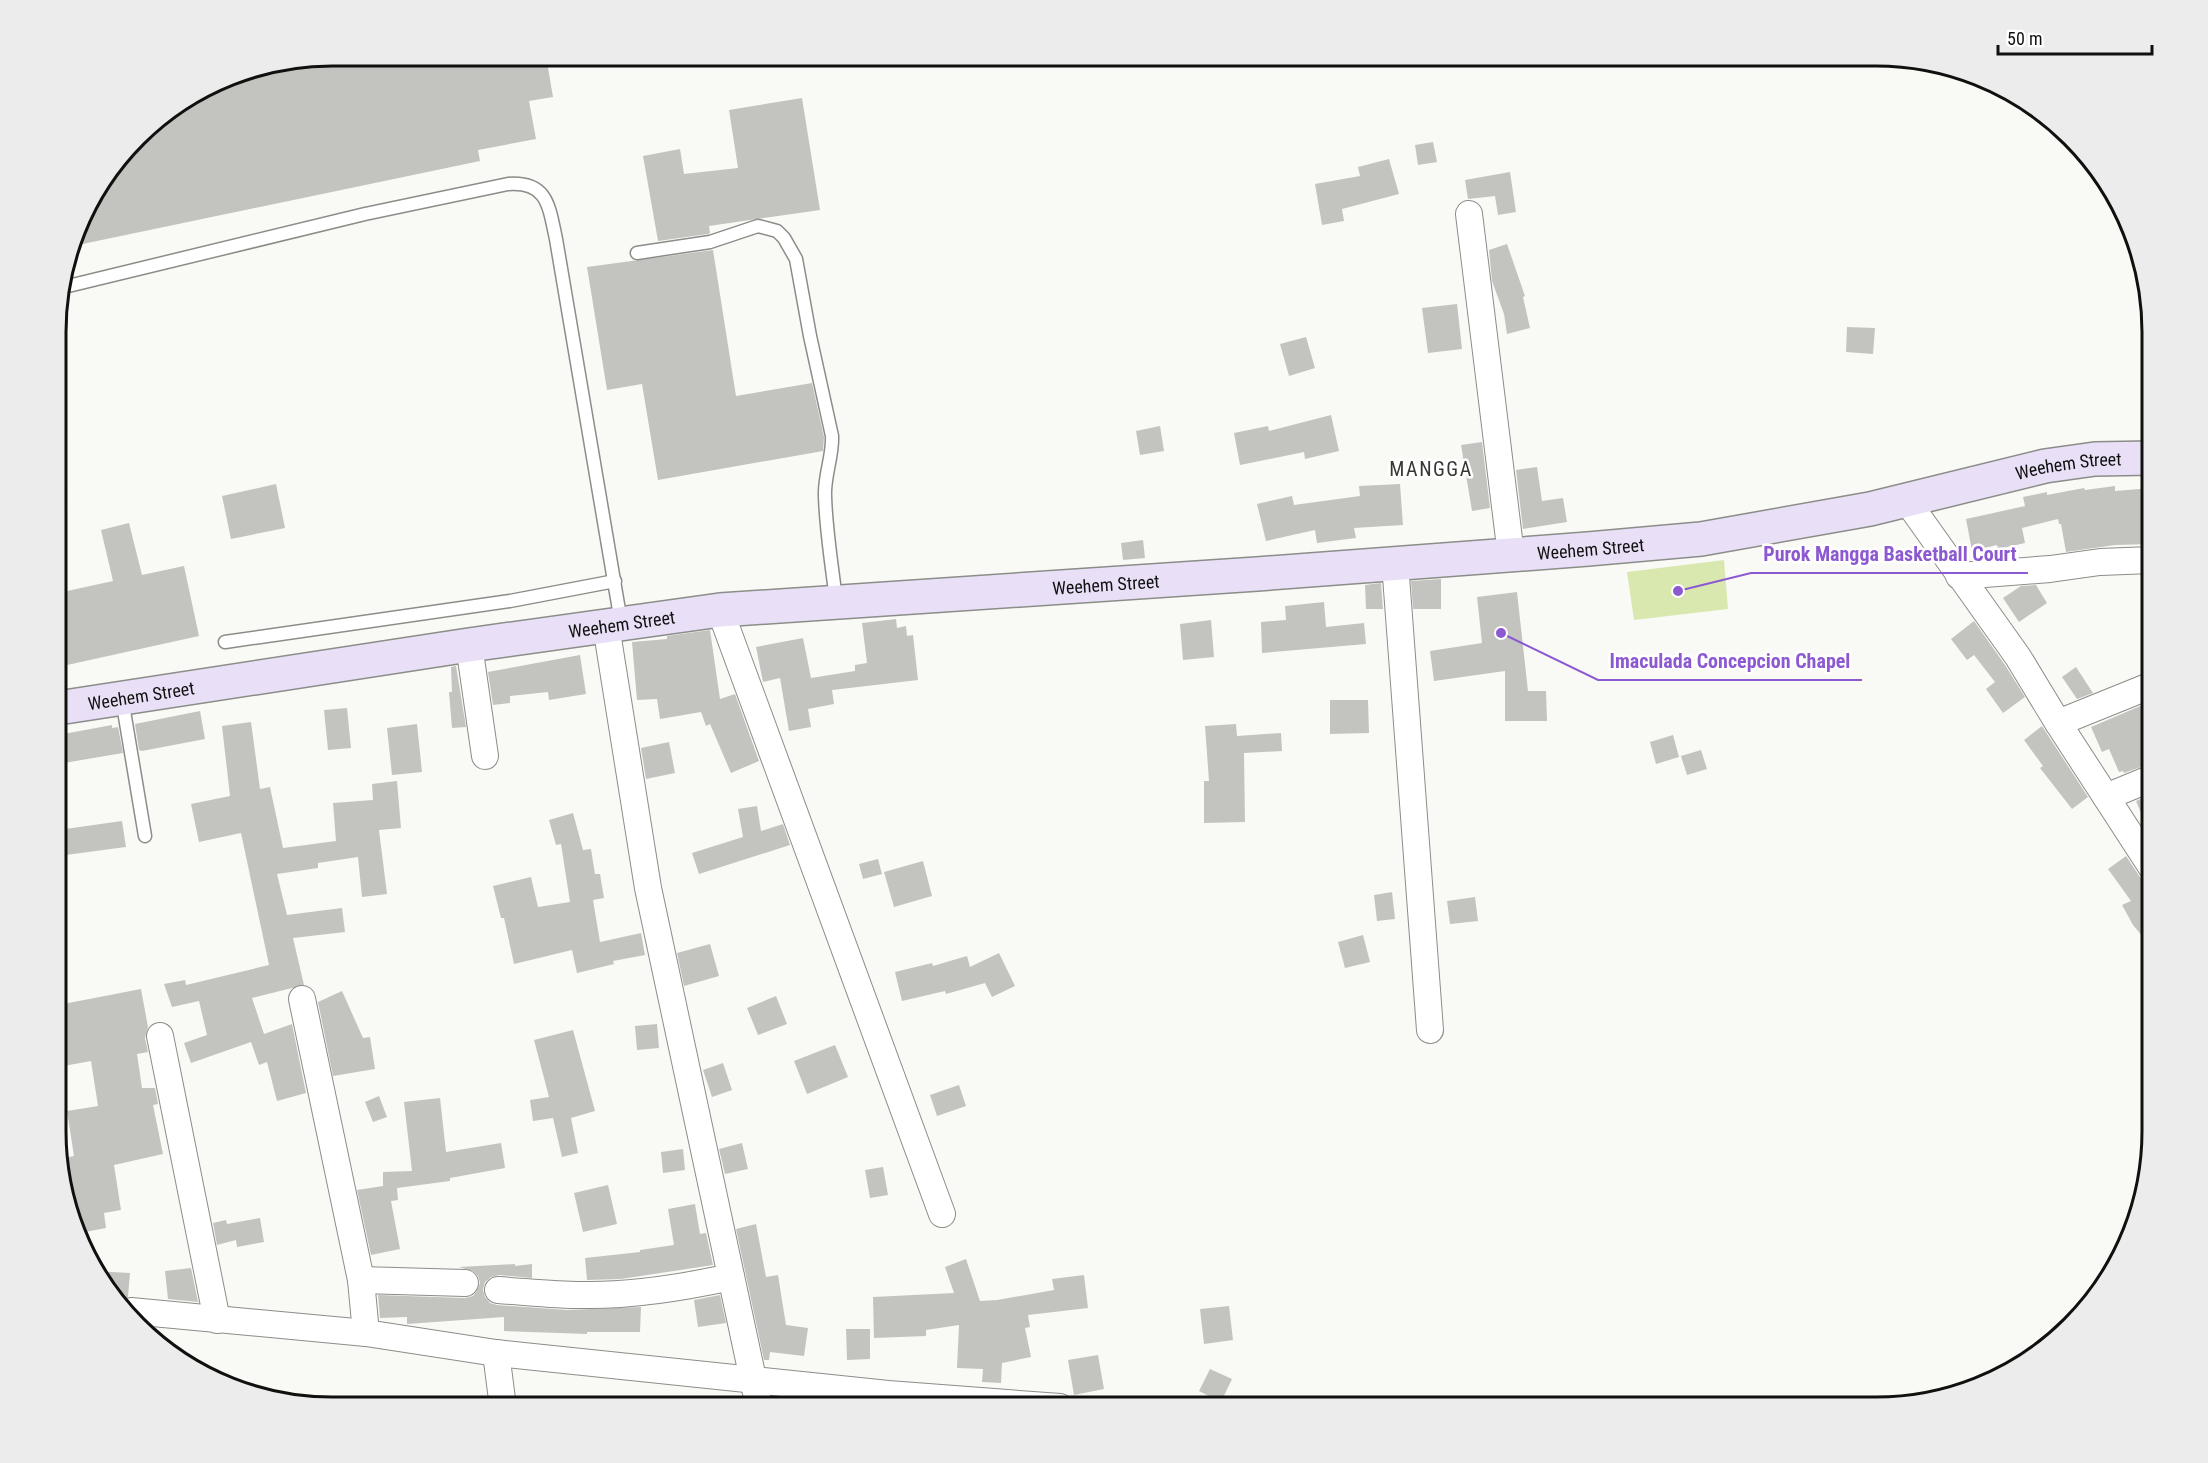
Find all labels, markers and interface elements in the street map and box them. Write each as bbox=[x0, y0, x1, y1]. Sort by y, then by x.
scale bar bbox=[1998, 18, 2152, 56]
text: 50 m bbox=[2007, 28, 2042, 49]
street label: Weehem Street bbox=[2013, 448, 2122, 483]
district label: MANGGA bbox=[1389, 457, 1473, 481]
street label: Weehem Street bbox=[1536, 534, 1645, 563]
callout: Purok Mangga Basketball Court bbox=[1751, 535, 2028, 573]
text: Purok Mangga Basketball Court bbox=[1763, 542, 2017, 566]
street label: Weehem Street bbox=[1052, 570, 1160, 598]
street label: Weehem Street bbox=[567, 606, 676, 642]
callout: Imaculada Concepcion Chapel bbox=[1598, 642, 1862, 680]
text: Imaculada Concepcion Chapel bbox=[1610, 649, 1850, 673]
street label: Weehem Street bbox=[86, 677, 196, 714]

